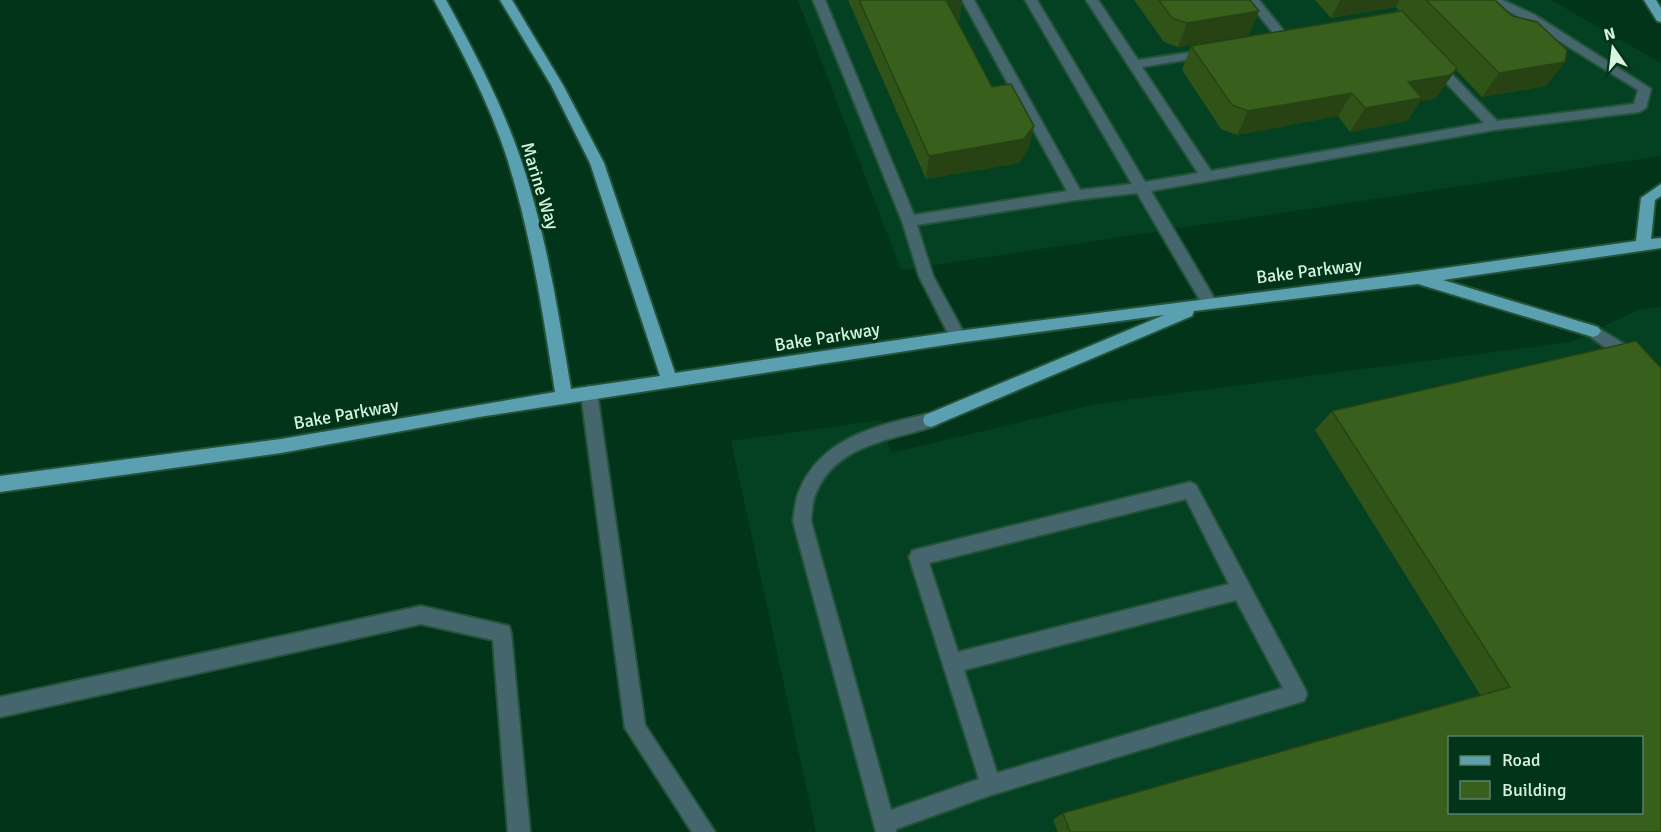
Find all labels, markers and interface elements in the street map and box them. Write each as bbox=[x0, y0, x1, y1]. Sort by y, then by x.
north arrow bbox=[1583, 18, 1643, 78]
text: N bbox=[1602, 23, 1617, 45]
street label: Marine Way bbox=[516, 140, 564, 233]
street label: Bake Parkway bbox=[1255, 254, 1364, 288]
street label: Bake Parkway bbox=[773, 318, 882, 356]
street label: Bake Parkway bbox=[292, 394, 401, 434]
legend bbox=[1448, 736, 1643, 814]
text: Road bbox=[1502, 749, 1541, 771]
text: Building bbox=[1502, 779, 1566, 801]

